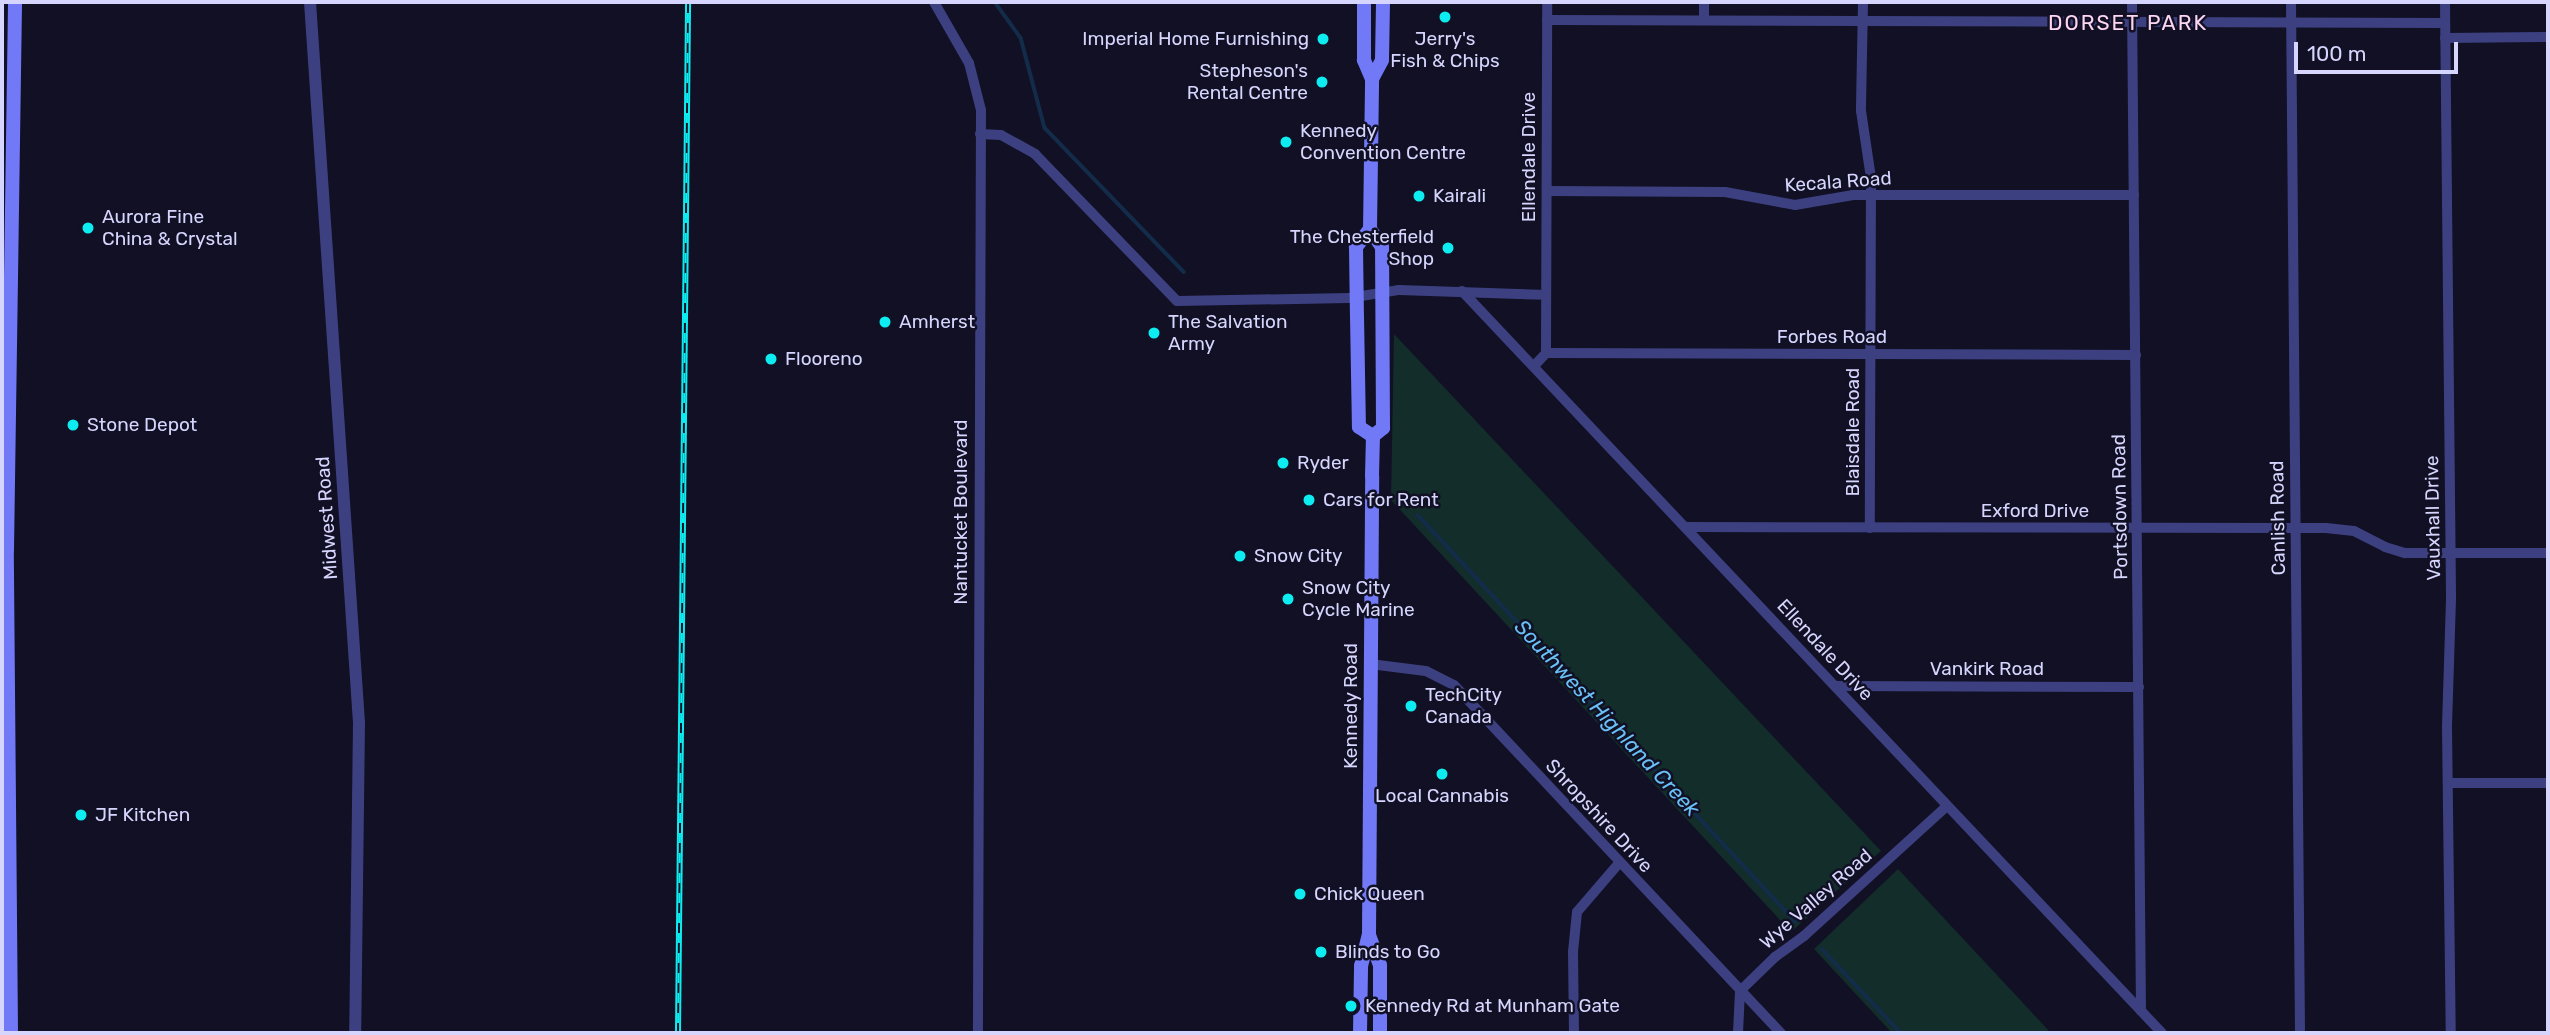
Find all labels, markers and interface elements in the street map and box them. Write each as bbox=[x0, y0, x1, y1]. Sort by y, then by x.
marker: Jerry's Fish & Chips bbox=[1437, 9, 1453, 25]
district label: DORSET PARK bbox=[2049, 10, 2207, 36]
place label: Imperial Home Furnishing bbox=[1082, 28, 1309, 50]
place label: Jerry's Fish & Chips bbox=[1390, 28, 1500, 72]
scale bar bbox=[2298, 28, 2462, 72]
marker: Imperial Home Furnishing bbox=[1315, 31, 1331, 47]
text: 100 m bbox=[2307, 41, 2366, 66]
place label: Stepheson's Rental Centre bbox=[1187, 60, 1308, 104]
marker: Stepheson's Rental Centre bbox=[1314, 74, 1330, 90]
street label: Ellendale Drive bbox=[1518, 92, 1540, 222]
place label: Kennedy Convention Centre bbox=[1300, 120, 1466, 164]
marker: Kennedy Convention Centre bbox=[1278, 134, 1294, 150]
street label: Kecala Road bbox=[1784, 167, 1892, 197]
place label: Kairali bbox=[1433, 185, 1486, 207]
marker: Kairali bbox=[1411, 188, 1427, 204]
place label: Aurora Fine China & Crystal bbox=[102, 206, 238, 250]
marker: Aurora Fine China & Crystal bbox=[80, 220, 96, 236]
place label: The Chesterfield Shop bbox=[1290, 226, 1434, 270]
marker: The Chesterfield Shop bbox=[1440, 240, 1456, 256]
place label: Amherst bbox=[899, 311, 975, 333]
place label: The Salvation Army bbox=[1168, 311, 1287, 355]
marker: Amherst bbox=[877, 314, 893, 330]
marker: The Salvation Army bbox=[1146, 325, 1162, 341]
street label: Forbes Road bbox=[1777, 326, 1887, 348]
place label: Flooreno bbox=[785, 348, 863, 370]
marker: Flooreno bbox=[763, 351, 779, 367]
street label: Blaisdale Road bbox=[1842, 368, 1864, 496]
place label: Stone Depot bbox=[87, 414, 197, 436]
marker: Stone Depot bbox=[65, 417, 81, 433]
street label: Nantucket Boulevard bbox=[950, 419, 972, 605]
street label: Portsdown Road bbox=[2107, 434, 2133, 580]
place label: Ryder bbox=[1297, 452, 1349, 474]
marker: Ryder bbox=[1275, 455, 1291, 471]
street label: Vauxhall Drive bbox=[2421, 455, 2445, 581]
street label: Midwest Road bbox=[311, 456, 343, 580]
street label: Canlish Road bbox=[2266, 460, 2290, 576]
place label: Cars for Rent bbox=[1323, 489, 1439, 511]
marker: Cars for Rent bbox=[1301, 492, 1317, 508]
street label: Exford Drive bbox=[1981, 500, 2089, 522]
place label: Snow City bbox=[1254, 545, 1343, 567]
marker: Snow City bbox=[1232, 548, 1248, 564]
place label: Snow City Cycle Marine bbox=[1302, 577, 1415, 621]
marker: Snow City Cycle Marine bbox=[1280, 591, 1296, 607]
street label: Ellendale Drive bbox=[1772, 595, 1878, 705]
water label: Southwest Highland Creek bbox=[1509, 614, 1705, 822]
street label: Kennedy Road bbox=[1340, 643, 1362, 769]
street label: Vankirk Road bbox=[1930, 658, 2044, 680]
place label: TechCity Canada bbox=[1425, 684, 1502, 728]
marker: TechCity Canada bbox=[1403, 698, 1419, 714]
street label: Shropshire Drive bbox=[1541, 755, 1657, 877]
marker: Local Cannabis bbox=[1434, 766, 1450, 782]
place label: Local Cannabis bbox=[1375, 785, 1509, 807]
place label: JF Kitchen bbox=[95, 804, 190, 826]
marker: JF Kitchen bbox=[73, 807, 89, 823]
street label: Wye Valley Road bbox=[1755, 844, 1877, 954]
place label: Chick Queen bbox=[1314, 883, 1425, 905]
marker: Chick Queen bbox=[1292, 886, 1308, 902]
place label: Blinds to Go bbox=[1335, 941, 1441, 963]
marker: Blinds to Go bbox=[1313, 944, 1329, 960]
place label: Kennedy Rd at Munham Gate bbox=[1365, 995, 1620, 1017]
marker: Kennedy Rd at Munham Gate bbox=[1343, 998, 1359, 1014]

